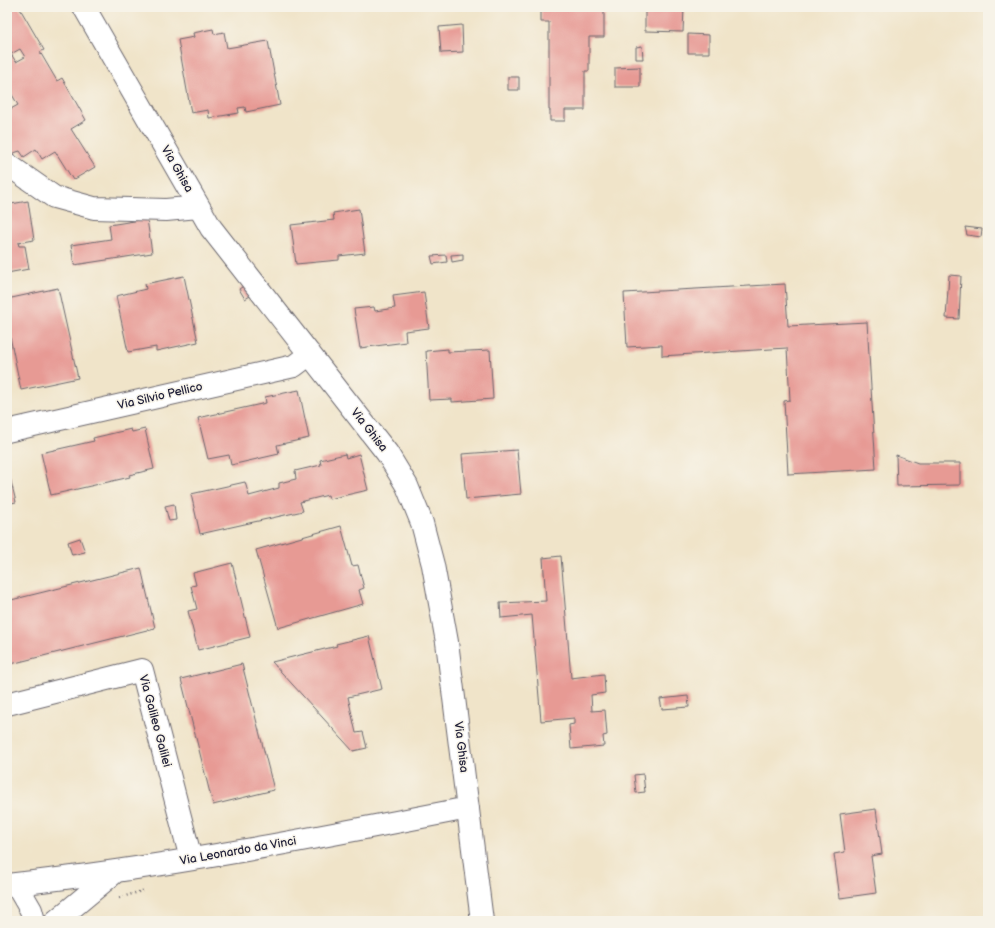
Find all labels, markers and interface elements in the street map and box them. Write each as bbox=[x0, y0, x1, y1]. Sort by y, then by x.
street label: Via Ghisa bbox=[158, 143, 196, 195]
street label: Via Silvio Pellico bbox=[116, 379, 204, 413]
street label: Via Ghisa bbox=[347, 405, 391, 455]
street label: Via Galileo Galilei bbox=[135, 673, 175, 769]
street label: Via Ghisa bbox=[450, 721, 472, 774]
street label: Via Leonardo da Vinci bbox=[179, 833, 298, 869]

